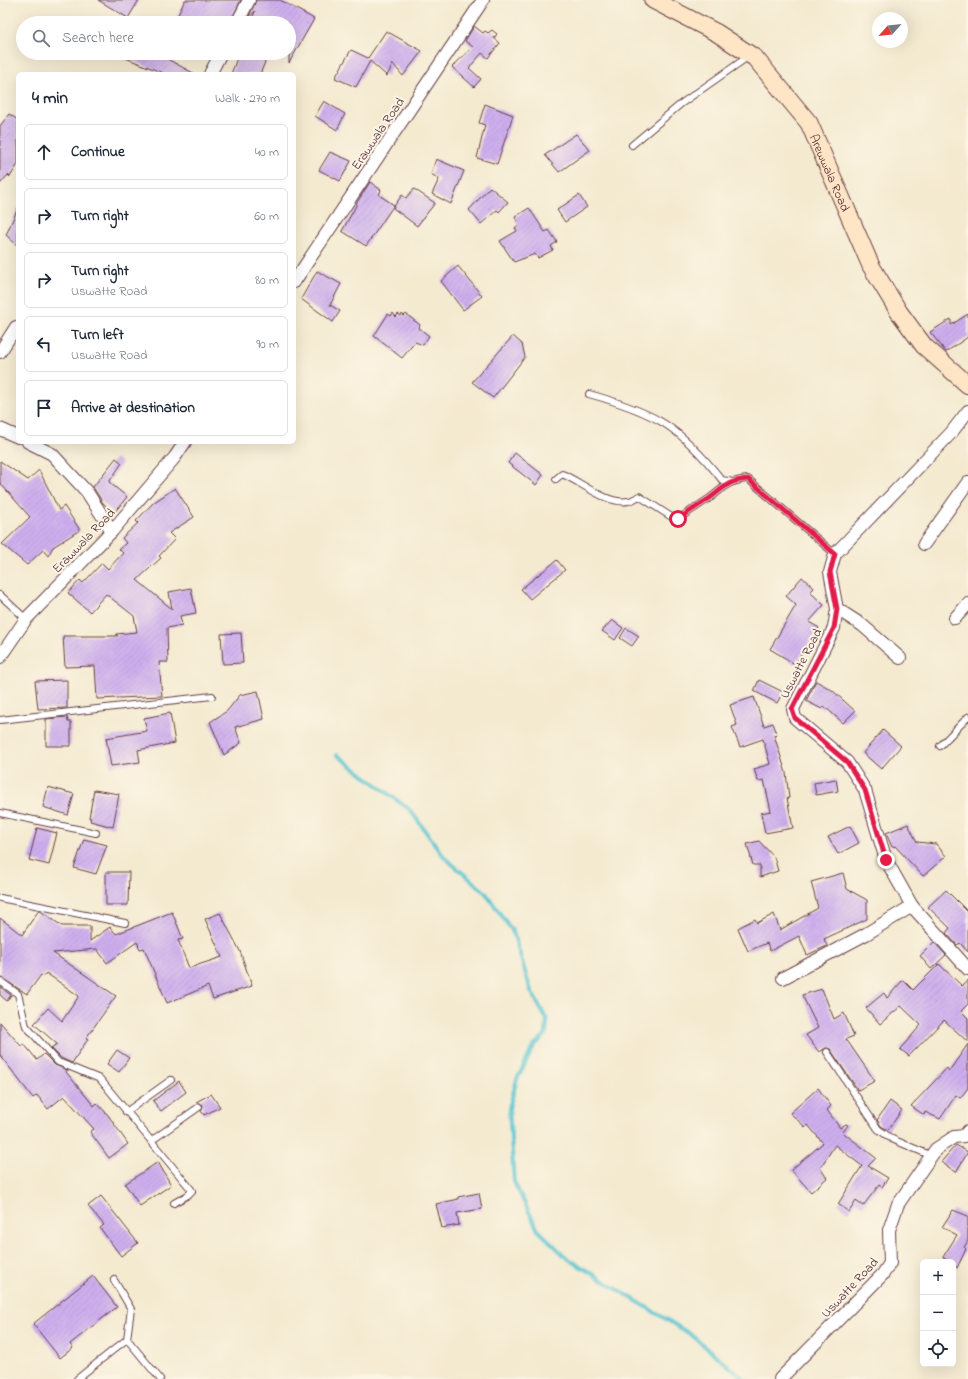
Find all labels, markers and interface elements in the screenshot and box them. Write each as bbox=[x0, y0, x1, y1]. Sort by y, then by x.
north arrow bbox=[872, 12, 908, 48]
search box bbox=[16, 16, 296, 60]
icon: search bbox=[30, 27, 52, 49]
text: Search here bbox=[62, 27, 134, 49]
text: 4 min bbox=[32, 86, 68, 111]
text: Walk · 270 m bbox=[215, 89, 280, 108]
street label: Erawwala Road bbox=[347, 93, 410, 174]
street label: Arewwala Road bbox=[804, 131, 855, 216]
icon: ahead bbox=[33, 141, 55, 163]
text: Continue bbox=[71, 141, 125, 163]
text: 40 m bbox=[255, 143, 279, 162]
icon: right bbox=[33, 205, 55, 227]
text: Turn right bbox=[71, 205, 129, 227]
text: 60 m bbox=[254, 207, 279, 226]
text: Turn right bbox=[71, 260, 129, 282]
icon: right bbox=[33, 269, 55, 291]
text: 80 m bbox=[255, 271, 279, 290]
text: Uswatte Road bbox=[71, 282, 147, 301]
text: Turn left bbox=[71, 324, 124, 346]
icon: left bbox=[33, 333, 55, 355]
text: 90 m bbox=[256, 335, 279, 354]
text: Uswatte Road bbox=[71, 346, 147, 365]
icon: arrive bbox=[33, 397, 55, 419]
text: Arrive at destination bbox=[71, 397, 195, 419]
street label: Erawwala Road bbox=[48, 504, 120, 578]
route start bbox=[669, 510, 687, 528]
street label: Uswatte Road bbox=[776, 625, 827, 702]
route end bbox=[877, 851, 895, 869]
street label: Uswatte Road bbox=[817, 1253, 884, 1322]
map controls bbox=[920, 1259, 956, 1367]
button: + bbox=[920, 1259, 956, 1295]
button: − bbox=[920, 1295, 956, 1331]
button: locate bbox=[920, 1331, 956, 1367]

